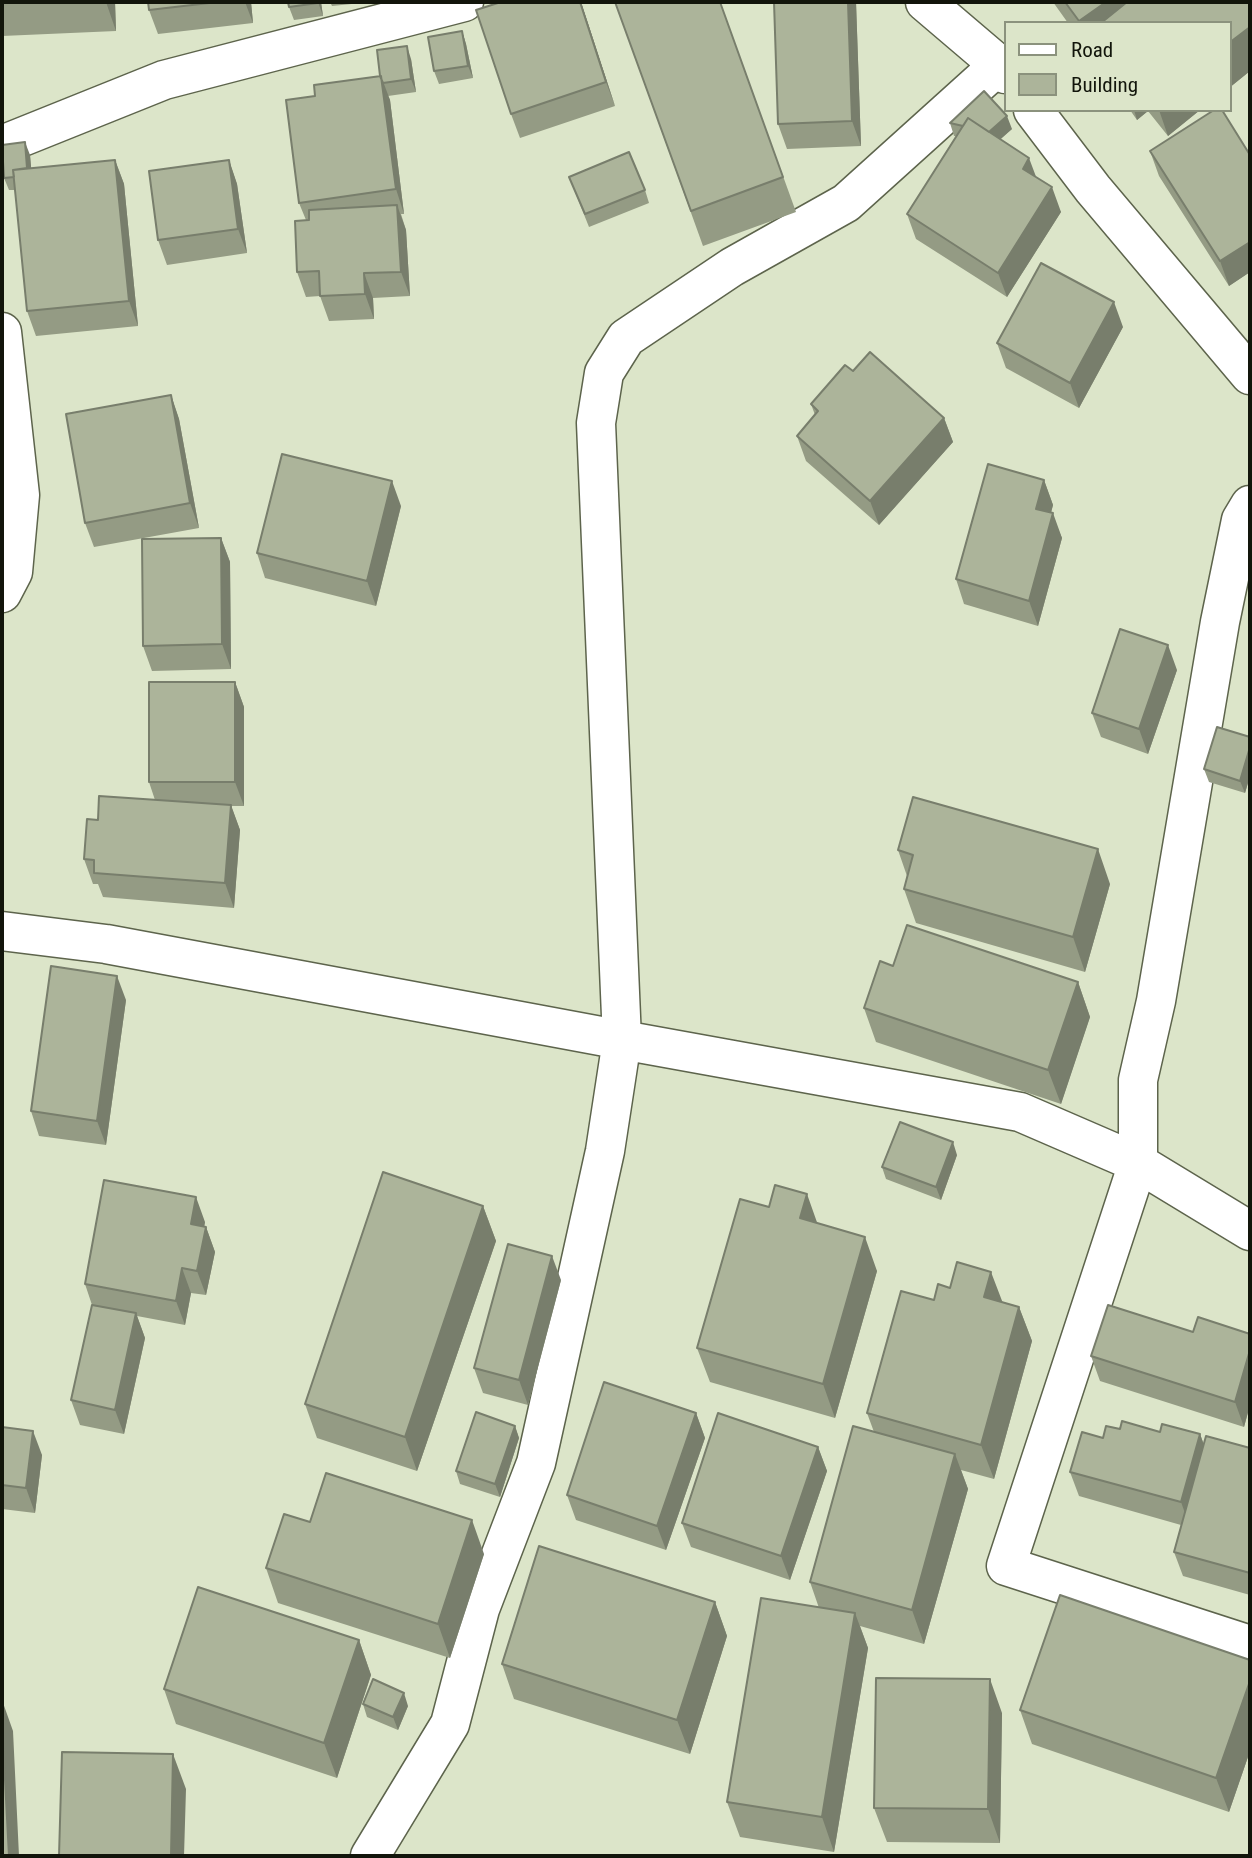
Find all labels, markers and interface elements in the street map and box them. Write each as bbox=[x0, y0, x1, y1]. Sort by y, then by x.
legend bbox=[1004, 21, 1231, 112]
text: Road bbox=[1071, 38, 1113, 62]
text: Building bbox=[1071, 73, 1138, 97]

